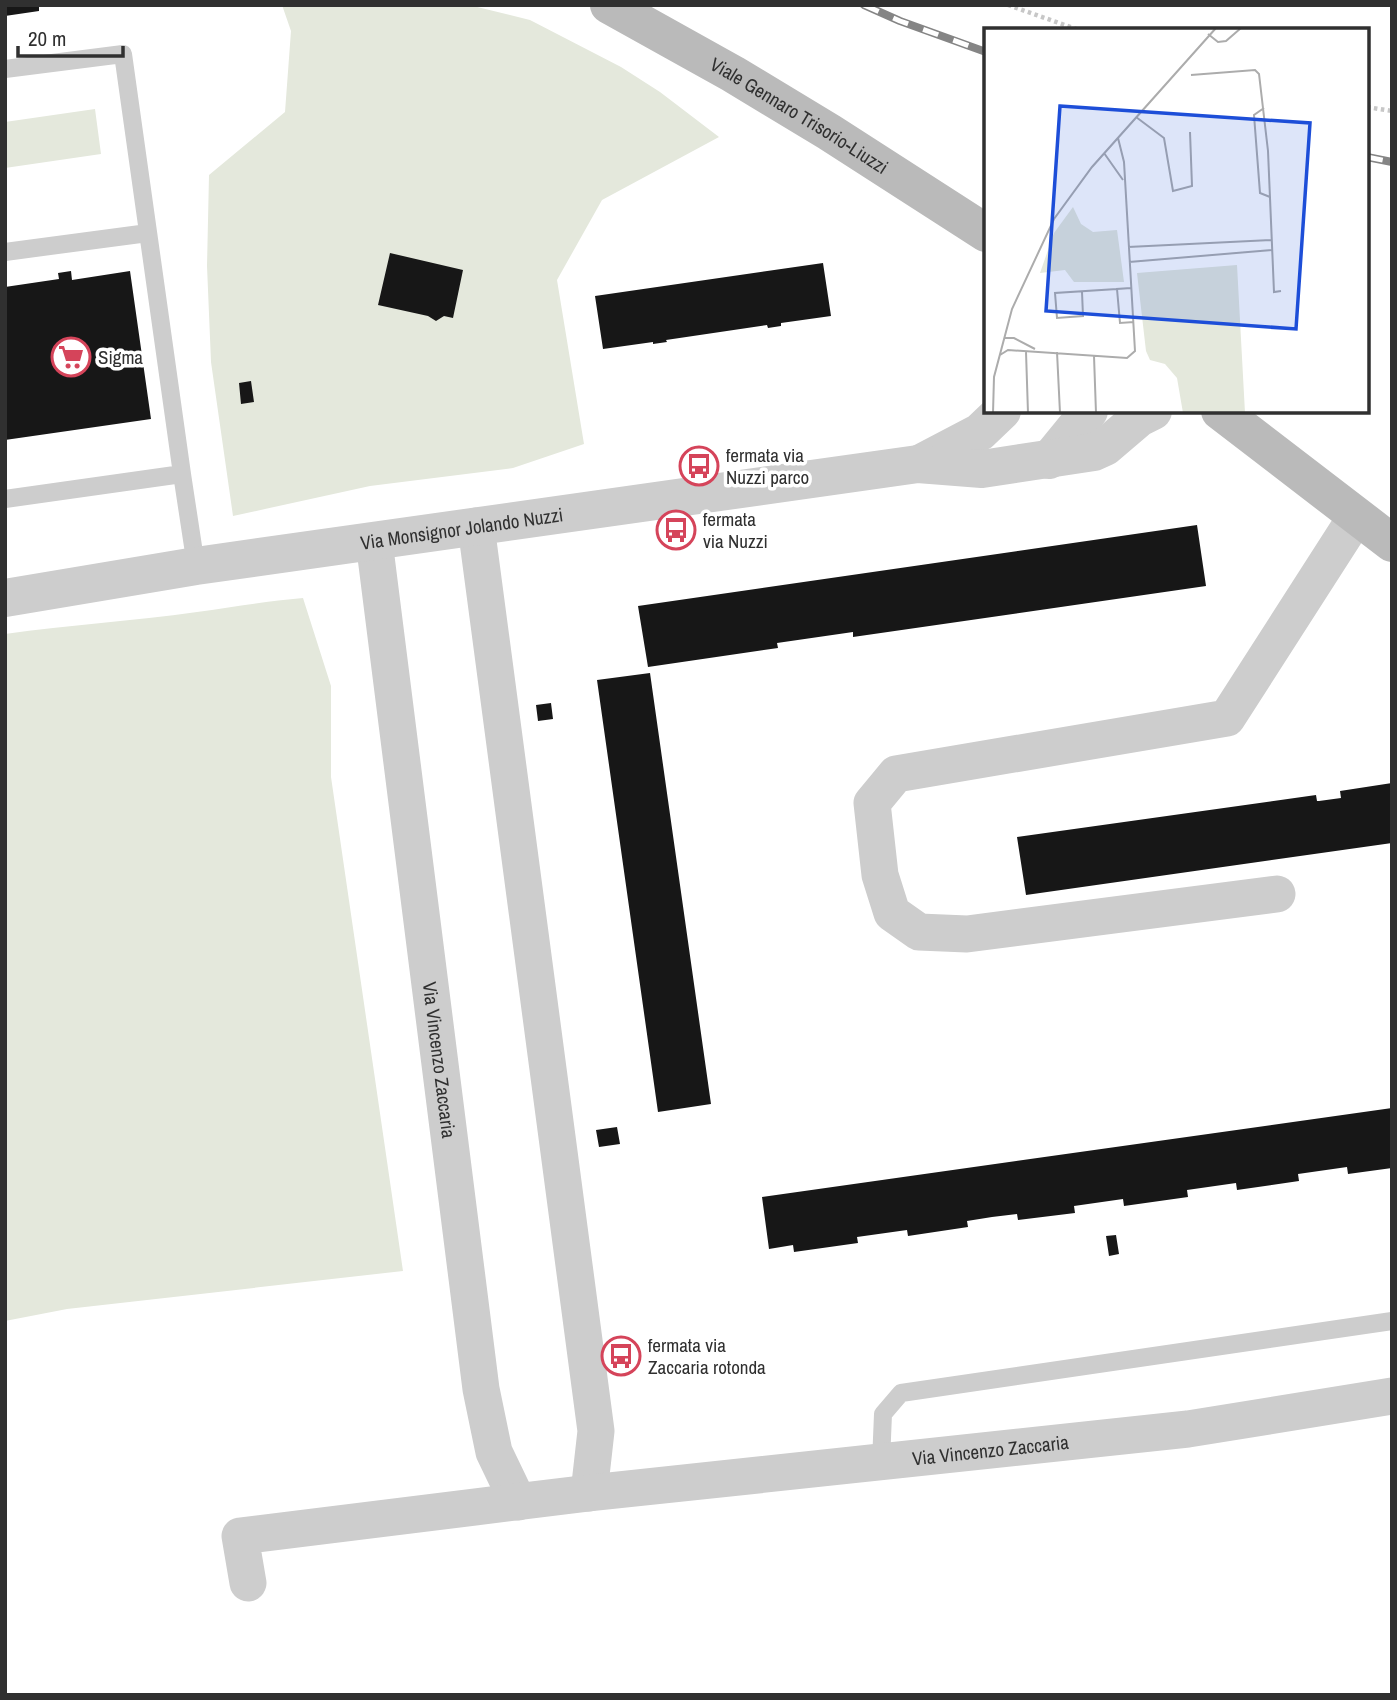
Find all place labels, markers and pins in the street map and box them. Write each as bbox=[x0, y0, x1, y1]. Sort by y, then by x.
supermarket icon: Sigma bbox=[50, 336, 92, 378]
place label: Sigma bbox=[98, 344, 143, 370]
place label: fermata via Nuzzi parco bbox=[726, 442, 809, 490]
bus stop icon: fermata via Nuzzi parco bbox=[678, 445, 720, 487]
place label: fermata via Nuzzi bbox=[703, 506, 768, 554]
bus stop icon: fermata via Nuzzi bbox=[655, 509, 697, 551]
place label: fermata via Zaccaria rotonda bbox=[648, 1332, 766, 1380]
bus stop icon: fermata via Zaccaria rotonda bbox=[600, 1335, 642, 1377]

